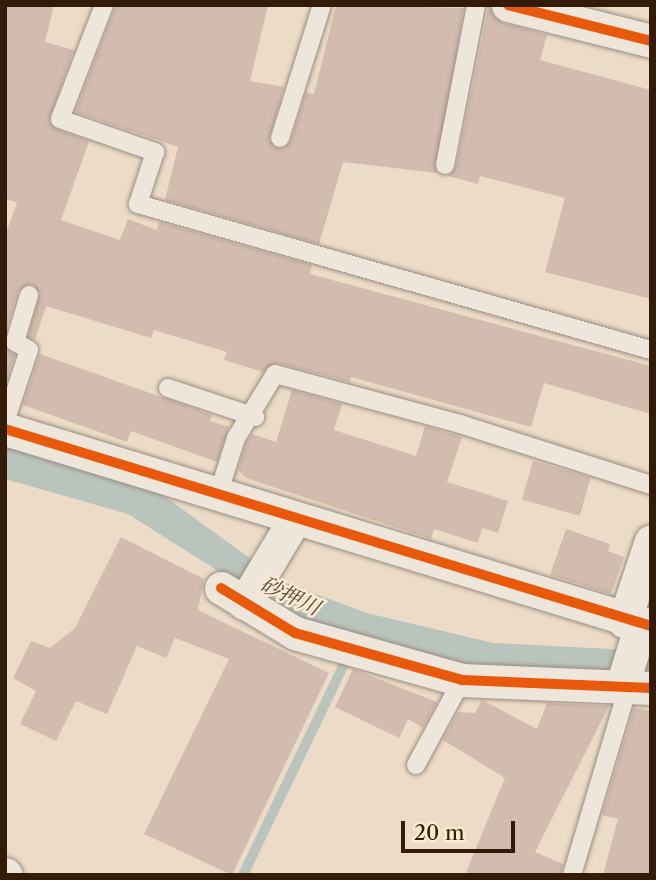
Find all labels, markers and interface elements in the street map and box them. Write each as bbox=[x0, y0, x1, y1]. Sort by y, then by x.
water label: 砂押川 bbox=[256, 571, 324, 621]
scale bar bbox=[404, 806, 518, 850]
text: 20 m bbox=[414, 820, 465, 845]

